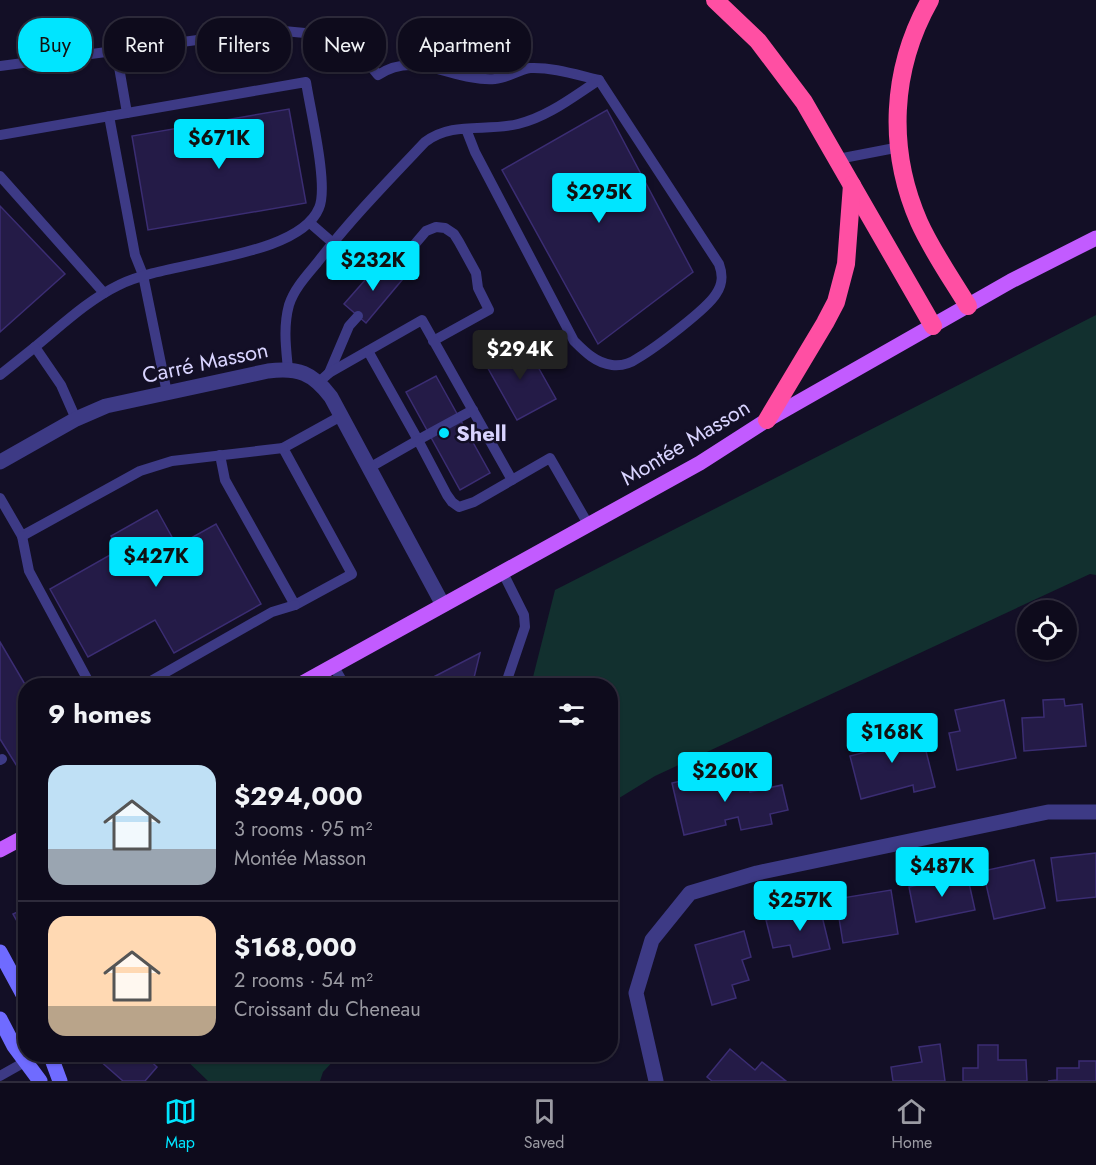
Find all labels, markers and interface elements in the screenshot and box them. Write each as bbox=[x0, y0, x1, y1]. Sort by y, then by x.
chip: Buy bbox=[18, 18, 92, 72]
chip: Rent bbox=[104, 18, 185, 72]
chip: Filters bbox=[197, 18, 291, 72]
chip: New bbox=[303, 18, 386, 72]
chip: Apartment bbox=[398, 18, 531, 72]
pin: $671K bbox=[177, 119, 261, 170]
text: $671K bbox=[188, 124, 250, 153]
pin: $295K bbox=[557, 173, 641, 224]
text: $295K bbox=[566, 178, 632, 207]
pin: $232K bbox=[331, 241, 415, 292]
text: $232K bbox=[340, 246, 406, 275]
pin: $294K bbox=[478, 330, 562, 381]
street label: Carré Masson bbox=[139, 333, 271, 391]
text: $294K bbox=[487, 335, 553, 364]
street label: Montée Masson bbox=[614, 391, 756, 493]
place label: Shell bbox=[456, 417, 507, 449]
marker: Shell bbox=[437, 426, 451, 440]
pin: $427K bbox=[114, 537, 198, 588]
text: $427K bbox=[123, 542, 189, 571]
map controls bbox=[1017, 600, 1077, 660]
button: locate bbox=[1017, 600, 1077, 660]
text: 9 homes bbox=[48, 695, 151, 733]
icon: filters bbox=[555, 698, 588, 731]
pin: $168K bbox=[850, 713, 934, 764]
text: $168K bbox=[861, 718, 923, 747]
pin: $260K bbox=[683, 752, 767, 803]
text: $260K bbox=[692, 757, 758, 786]
text: $294,000 bbox=[234, 777, 363, 815]
icon: home bbox=[96, 789, 168, 861]
text: 3 rooms · 95 m² bbox=[234, 815, 372, 844]
text: Montée Masson bbox=[234, 844, 366, 873]
pin: $487K bbox=[900, 847, 984, 898]
text: $487K bbox=[910, 852, 974, 881]
pin: $257K bbox=[758, 881, 842, 932]
text: $257K bbox=[768, 886, 832, 915]
text: $168,000 bbox=[234, 928, 357, 966]
icon: home bbox=[96, 940, 168, 1012]
text: 2 rooms · 54 m² bbox=[234, 966, 373, 995]
text: Croissant du Cheneau bbox=[234, 995, 421, 1024]
tab: Map bbox=[164, 1095, 197, 1154]
tab: Saved bbox=[524, 1095, 564, 1154]
tab: Home bbox=[891, 1095, 932, 1154]

